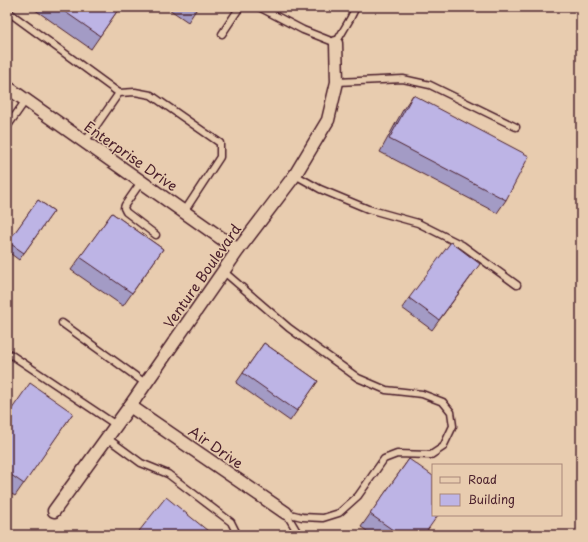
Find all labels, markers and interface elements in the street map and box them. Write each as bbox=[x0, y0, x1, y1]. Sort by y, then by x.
street label: Enterprise Drive bbox=[80, 116, 182, 196]
street label: Venture Boulevard bbox=[158, 219, 246, 332]
street label: Air Drive bbox=[184, 421, 248, 474]
legend bbox=[432, 464, 562, 516]
text: Road bbox=[468, 470, 497, 488]
text: Building bbox=[468, 490, 515, 508]

